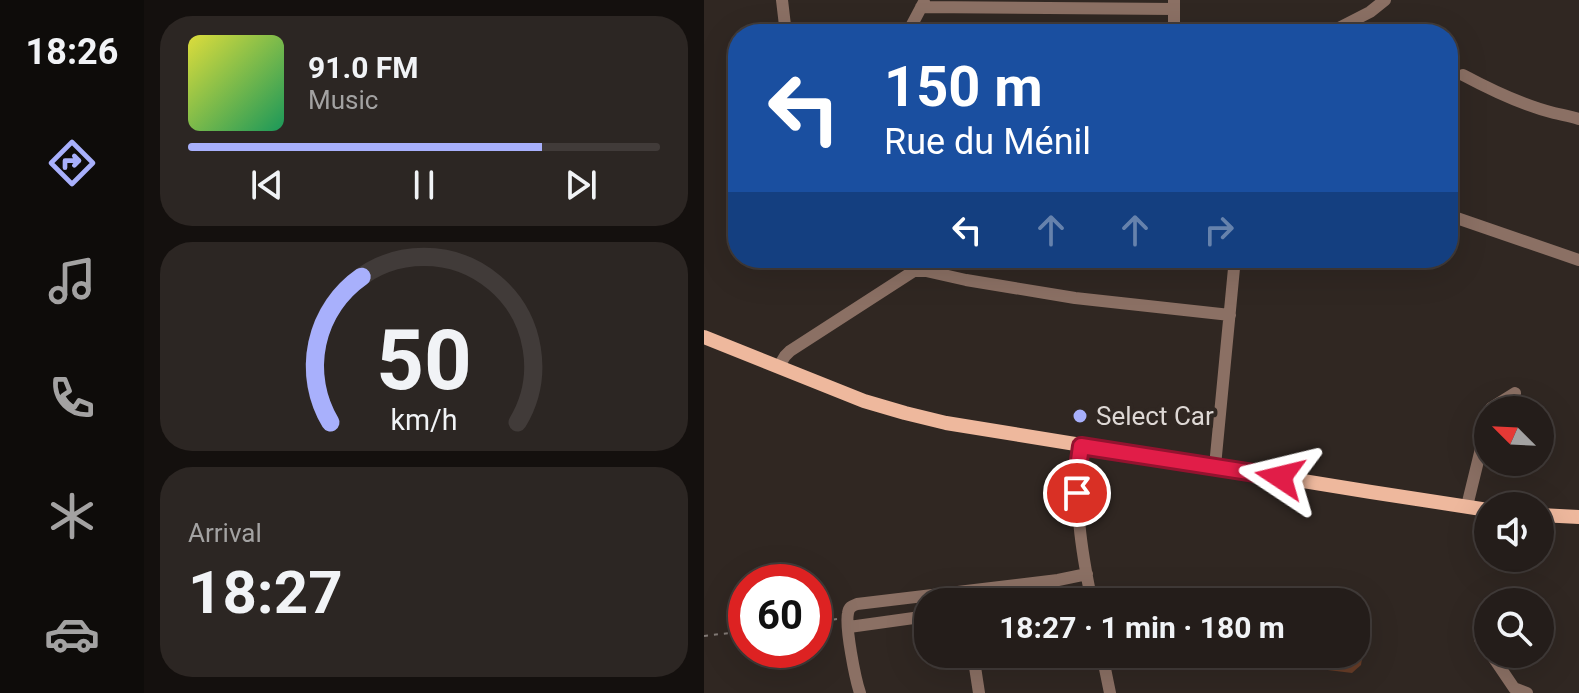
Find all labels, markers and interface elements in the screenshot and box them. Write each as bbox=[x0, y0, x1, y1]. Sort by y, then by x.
text: 18:26 bbox=[26, 31, 118, 73]
text: 91.0 FM bbox=[308, 50, 419, 85]
text: 150 m bbox=[884, 54, 1043, 120]
icon: left bbox=[752, 56, 856, 160]
text: Music bbox=[308, 85, 378, 115]
text: Rue du Ménil bbox=[884, 121, 1091, 163]
icon: directions bbox=[44, 135, 100, 191]
icon: previous bbox=[245, 163, 289, 207]
icon: pause bbox=[402, 163, 446, 207]
icon: next bbox=[559, 163, 603, 207]
icon: left bbox=[945, 208, 989, 252]
icon: ahead bbox=[1029, 208, 1073, 252]
icon: ahead bbox=[1113, 208, 1157, 252]
icon: right bbox=[1197, 208, 1241, 252]
icon: music bbox=[44, 253, 100, 309]
text: 50 bbox=[376, 311, 472, 408]
icon: phone bbox=[44, 370, 100, 426]
north arrow bbox=[1474, 396, 1554, 476]
map controls bbox=[1474, 396, 1554, 668]
place label: Select Car bbox=[1096, 401, 1214, 431]
text: km/h bbox=[390, 403, 458, 437]
marker: Select Car bbox=[1071, 407, 1089, 425]
position arrow bbox=[1238, 435, 1322, 519]
pin bbox=[1043, 459, 1111, 527]
icon: arrive bbox=[1055, 471, 1099, 515]
icon: climate bbox=[44, 488, 100, 544]
button: sound bbox=[1474, 492, 1554, 572]
text: Arrival bbox=[188, 518, 262, 548]
text: 18:27 bbox=[188, 557, 343, 628]
speed limit sign: 60 bbox=[728, 564, 832, 668]
button: search bbox=[1474, 588, 1554, 668]
icon: car bbox=[44, 606, 100, 662]
text: 18:27 · 1 min · 180 m bbox=[999, 610, 1285, 645]

